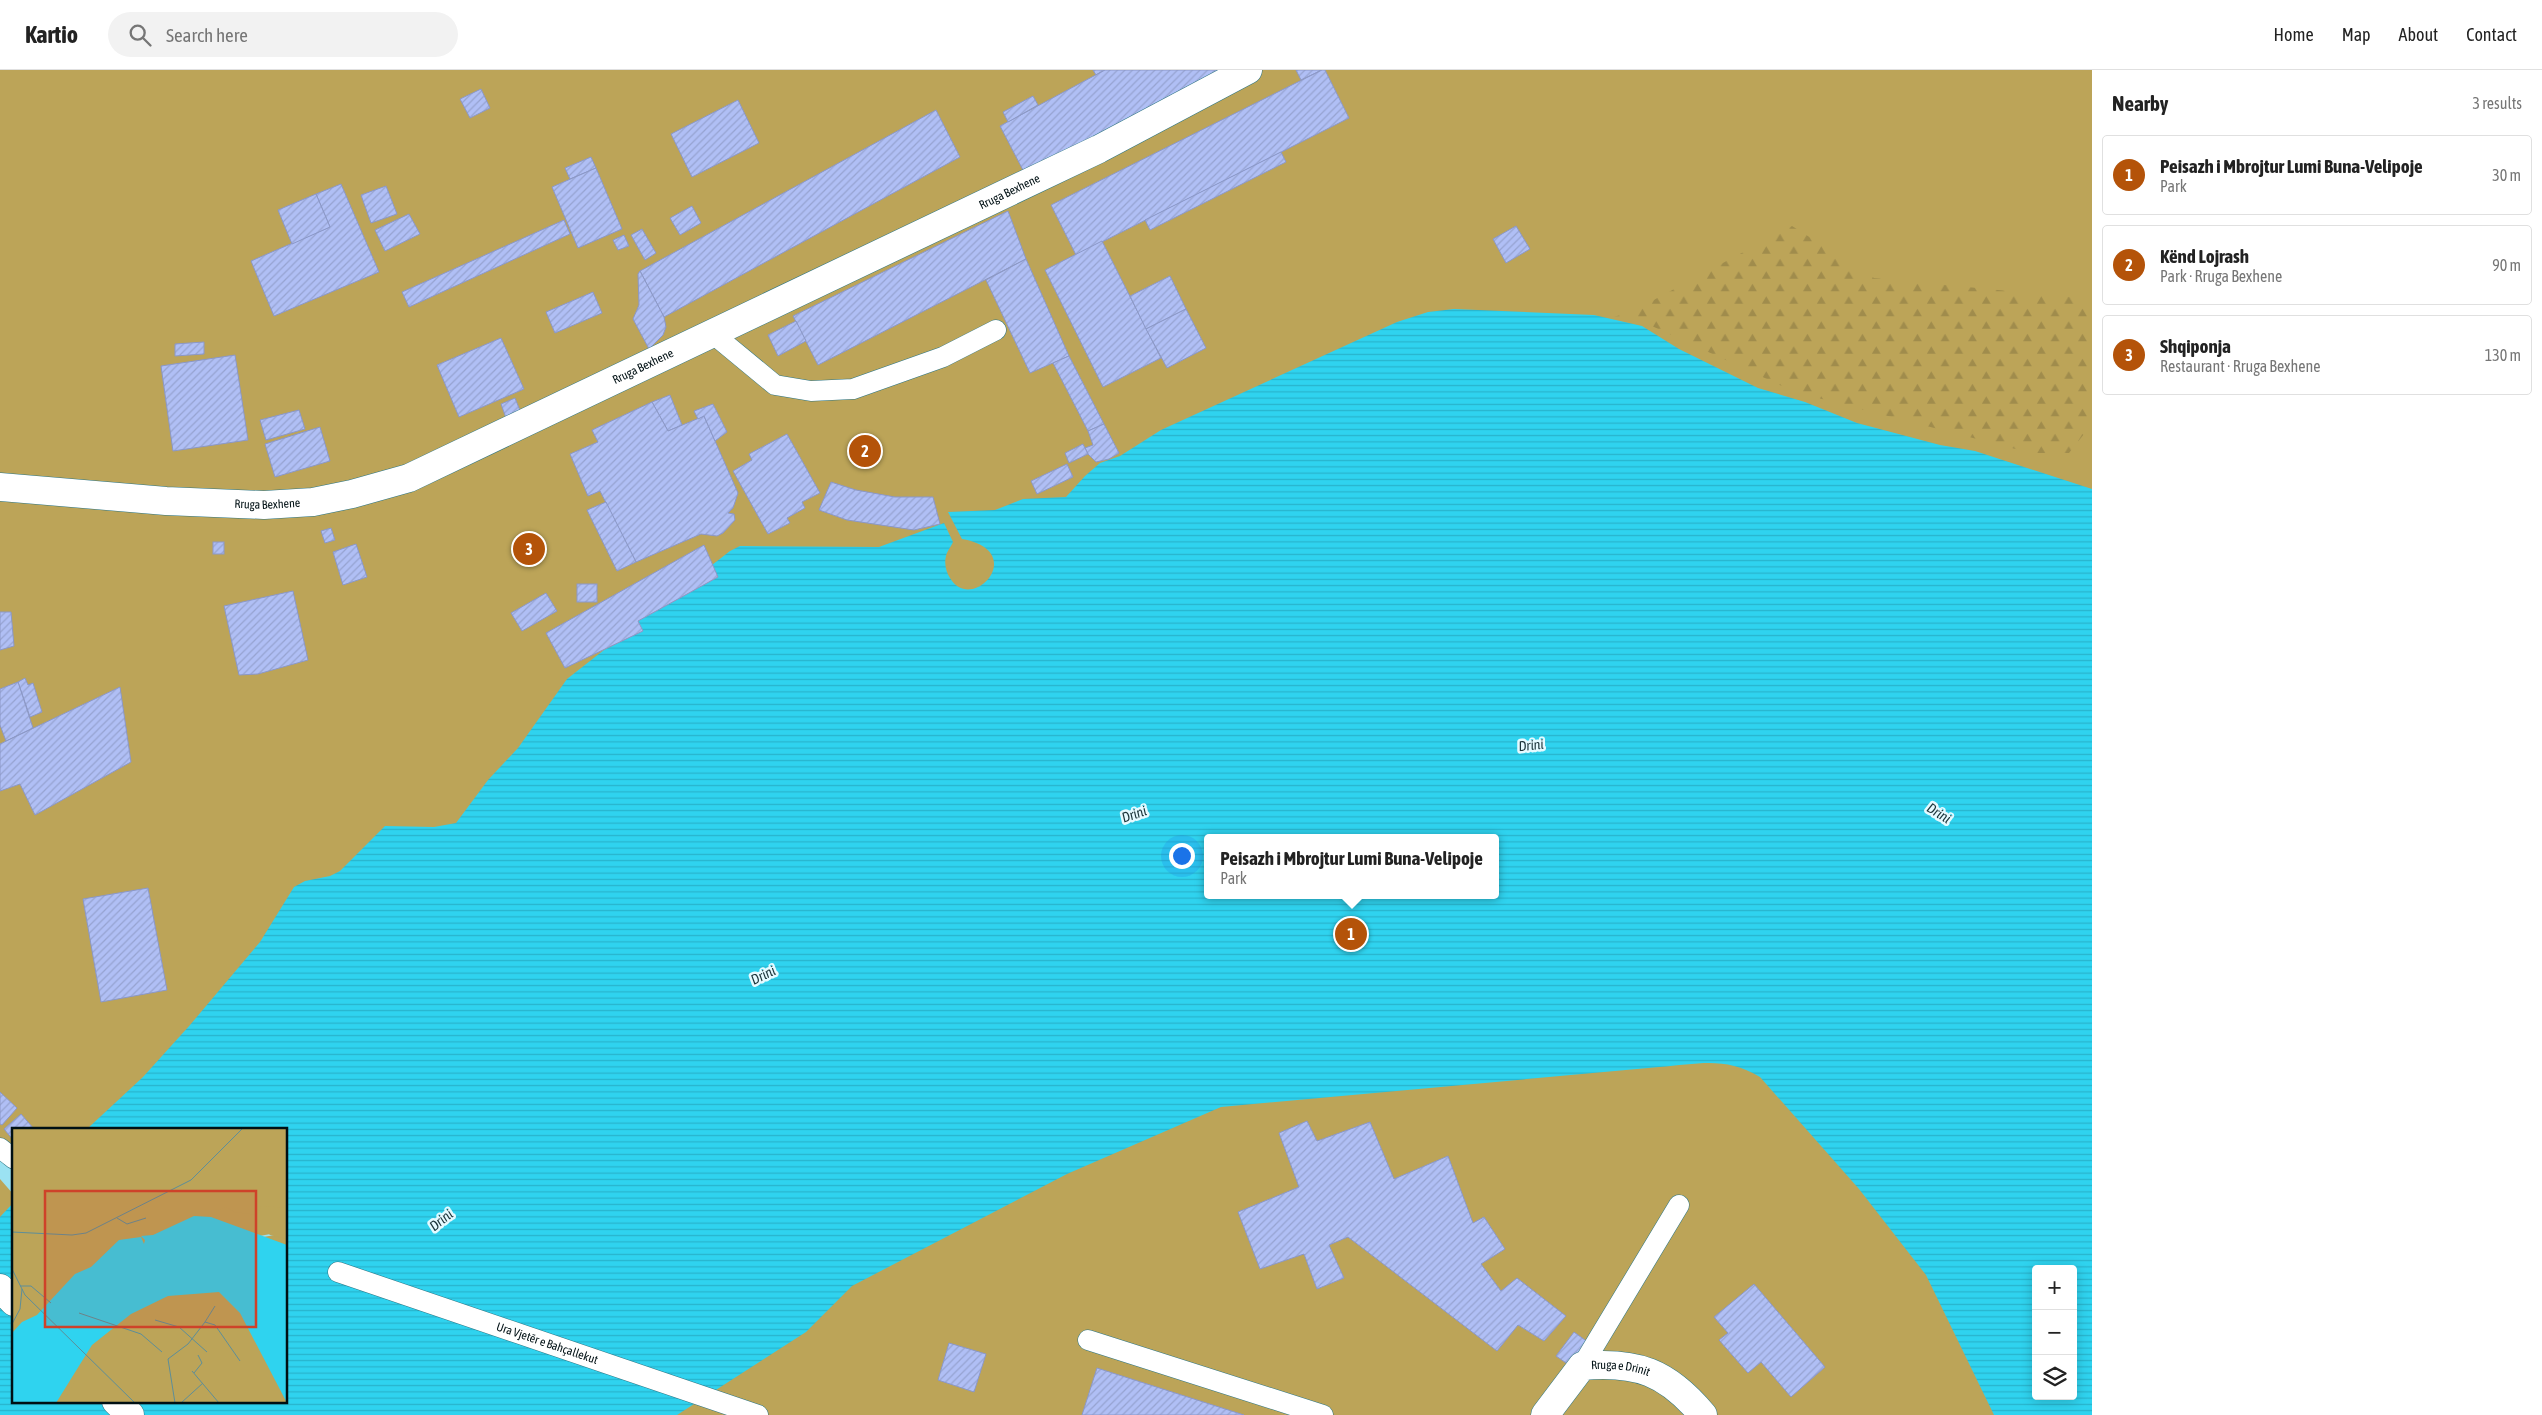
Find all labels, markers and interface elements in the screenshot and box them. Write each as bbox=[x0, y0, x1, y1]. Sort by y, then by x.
search box bbox=[108, 12, 458, 57]
text: Kartio bbox=[25, 21, 78, 48]
icon: search bbox=[126, 21, 154, 49]
text: Search here bbox=[166, 24, 248, 46]
text: Home bbox=[2274, 24, 2314, 45]
text: Map bbox=[2342, 24, 2371, 45]
text: About bbox=[2399, 24, 2438, 45]
text: Contact bbox=[2466, 24, 2517, 45]
text: Nearby bbox=[2112, 91, 2168, 115]
text: 3 results bbox=[2472, 94, 2522, 112]
text: Peisazh i Mbrojtur Lumi Buna-Velipoje bbox=[2160, 155, 2423, 177]
text: 1 bbox=[2125, 166, 2133, 184]
text: 30 m bbox=[2492, 166, 2521, 184]
street label: Rruga Bexhene bbox=[977, 171, 1042, 212]
text: Park bbox=[2160, 177, 2187, 195]
text: Kënd Lojrash bbox=[2160, 245, 2249, 267]
text: 2 bbox=[2125, 256, 2133, 274]
text: 90 m bbox=[2492, 256, 2521, 274]
text: Park · Rruga Bexhene bbox=[2160, 267, 2282, 285]
text: Shqiponja bbox=[2160, 335, 2231, 357]
street label: Rruga Bexhene bbox=[610, 346, 676, 387]
text: 3 bbox=[2125, 346, 2133, 364]
text: 130 m bbox=[2485, 346, 2521, 364]
text: Restaurant · Rruga Bexhene bbox=[2160, 357, 2321, 375]
pin: 2 bbox=[849, 432, 881, 470]
street label: Rruga Bexhene bbox=[234, 496, 301, 512]
pin: 3 bbox=[513, 530, 545, 568]
water label: Drini bbox=[1518, 736, 1544, 754]
water label: Drini bbox=[1924, 800, 1954, 826]
water label: Drini bbox=[1119, 802, 1149, 826]
popup bbox=[1204, 834, 1499, 899]
your location bbox=[1169, 843, 1195, 869]
text: Peisazh i Mbrojtur Lumi Buna-Velipoje bbox=[1220, 847, 1483, 869]
text: Park bbox=[1220, 869, 1247, 887]
pin: 1 bbox=[1335, 915, 1367, 953]
water label: Drini bbox=[748, 962, 778, 988]
inset map bbox=[12, 1128, 288, 1402]
water label: Drini bbox=[426, 1206, 456, 1234]
map controls bbox=[2032, 1265, 2077, 1400]
button: + bbox=[2032, 1265, 2077, 1310]
button: − bbox=[2032, 1310, 2077, 1355]
street label: Ura Vjetër e Bahçallekut bbox=[495, 1319, 600, 1367]
button: layers bbox=[2032, 1355, 2077, 1400]
street label: Rruga e Drinit bbox=[1591, 1358, 1653, 1379]

